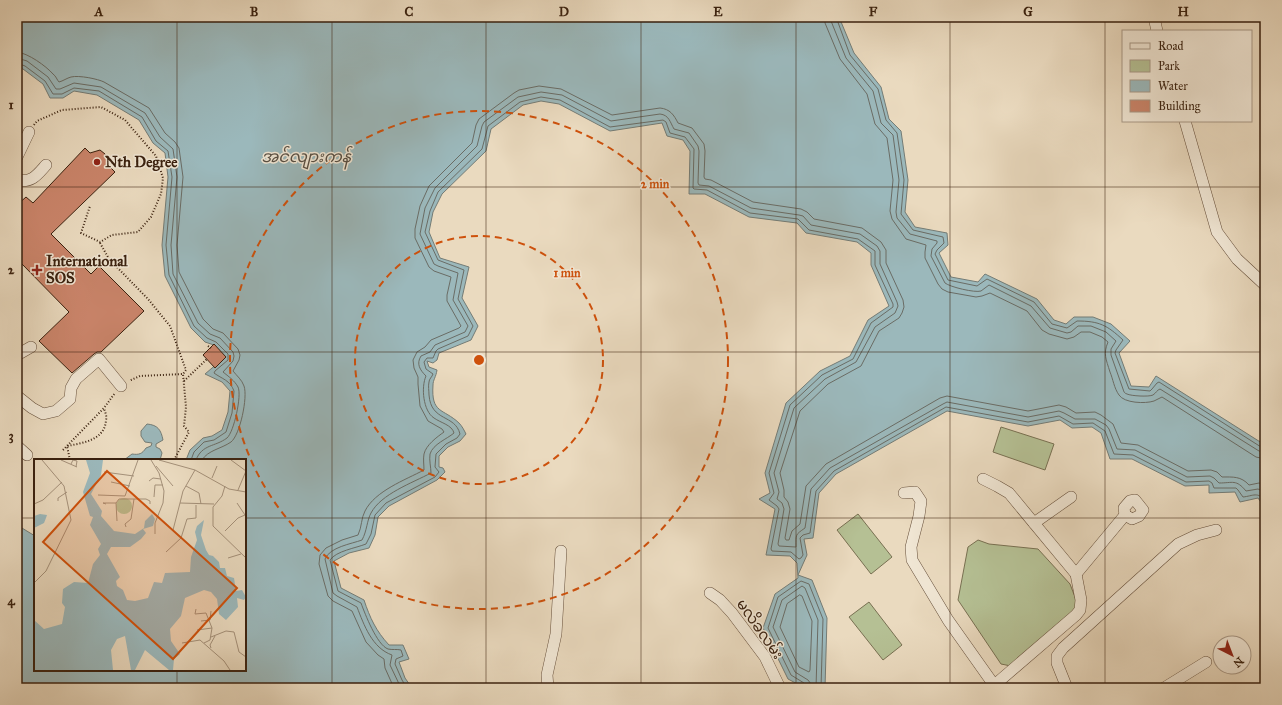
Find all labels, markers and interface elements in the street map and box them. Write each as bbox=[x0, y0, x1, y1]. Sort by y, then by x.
text: A bbox=[94, 4, 104, 20]
text: B bbox=[250, 4, 259, 20]
text: C bbox=[405, 4, 414, 20]
text: D bbox=[559, 4, 569, 20]
text: E bbox=[713, 4, 723, 20]
text: F bbox=[869, 4, 878, 20]
text: G bbox=[1023, 4, 1033, 20]
text: H bbox=[1177, 4, 1189, 20]
legend bbox=[1122, 30, 1252, 122]
text: Road bbox=[1158, 39, 1184, 53]
text: Park bbox=[1158, 59, 1180, 73]
text: Water bbox=[1158, 79, 1188, 93]
text: 1 bbox=[8, 97, 14, 113]
text: Building bbox=[1158, 99, 1201, 114]
water label: အင်လျားကန် bbox=[261, 145, 353, 170]
place label: Nth Degree bbox=[105, 153, 178, 172]
marker: Nth Degree bbox=[92, 157, 102, 167]
text: 2 min bbox=[641, 177, 670, 191]
place label: International SOS bbox=[46, 252, 129, 287]
text: 2 bbox=[8, 262, 15, 278]
marker: International SOS bbox=[31, 264, 43, 276]
text: 1 min bbox=[553, 266, 581, 280]
centre of rings bbox=[472, 353, 486, 367]
text: 3 bbox=[8, 428, 14, 444]
inset map bbox=[34, 459, 246, 671]
text: 4 bbox=[7, 593, 15, 609]
street label: မလိခလမ်း bbox=[733, 595, 788, 663]
north arrow bbox=[1212, 635, 1252, 675]
text: N bbox=[1230, 654, 1246, 670]

